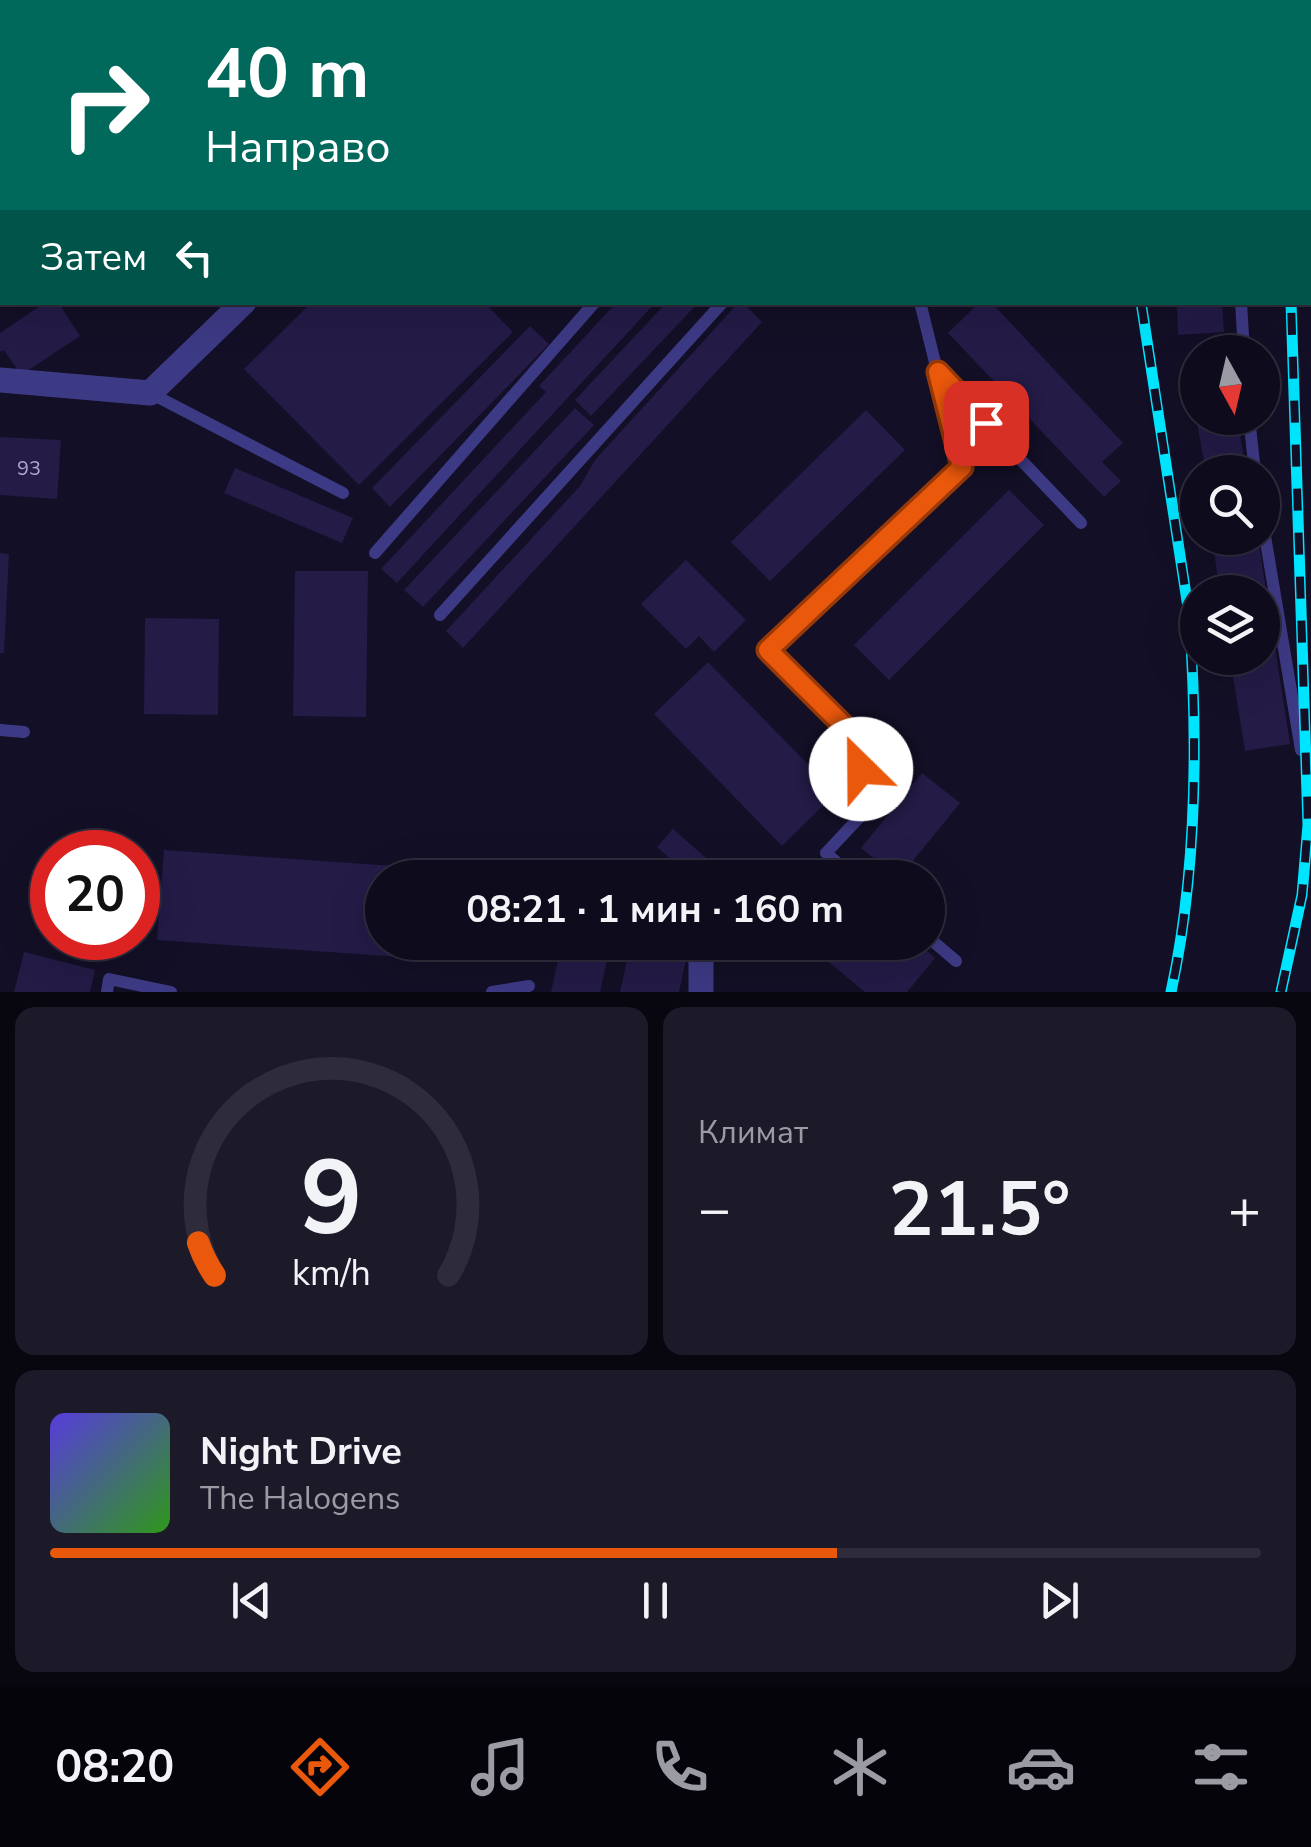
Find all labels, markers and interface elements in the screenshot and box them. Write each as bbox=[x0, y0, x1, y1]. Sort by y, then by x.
text: 40 m bbox=[205, 26, 369, 122]
icon: right bbox=[40, 40, 170, 170]
text: Направо bbox=[205, 117, 391, 178]
icon: left bbox=[167, 230, 222, 285]
text: Затем bbox=[40, 232, 147, 283]
north arrow bbox=[1180, 335, 1280, 435]
map controls bbox=[1180, 335, 1280, 675]
pin bbox=[944, 381, 1029, 466]
icon: arrive bbox=[959, 396, 1014, 451]
house number: 93 bbox=[17, 455, 41, 482]
button: search bbox=[1180, 455, 1280, 555]
button: layers bbox=[1180, 575, 1280, 675]
position arrow bbox=[809, 717, 913, 821]
speed limit sign: 20 bbox=[30, 830, 160, 960]
text: 08:21 · 1 мин · 160 m bbox=[466, 884, 844, 935]
text: Климат bbox=[698, 1111, 808, 1154]
text: 9 bbox=[300, 1128, 363, 1270]
text: 21.5° bbox=[888, 1159, 1071, 1261]
text: − bbox=[698, 1172, 731, 1247]
text: + bbox=[1228, 1172, 1261, 1247]
text: km/h bbox=[292, 1249, 371, 1298]
text: Night Drive bbox=[200, 1426, 402, 1477]
text: The Halogens bbox=[200, 1477, 400, 1520]
icon: previous bbox=[224, 1573, 279, 1628]
icon: pause bbox=[628, 1573, 683, 1628]
icon: next bbox=[1032, 1573, 1087, 1628]
icon: directions bbox=[285, 1732, 355, 1802]
icon: music bbox=[465, 1732, 535, 1802]
icon: phone bbox=[645, 1732, 715, 1802]
icon: climate bbox=[825, 1732, 895, 1802]
icon: car bbox=[1006, 1732, 1076, 1802]
icon: filters bbox=[1186, 1732, 1256, 1802]
text: 08:20 bbox=[55, 1737, 174, 1798]

